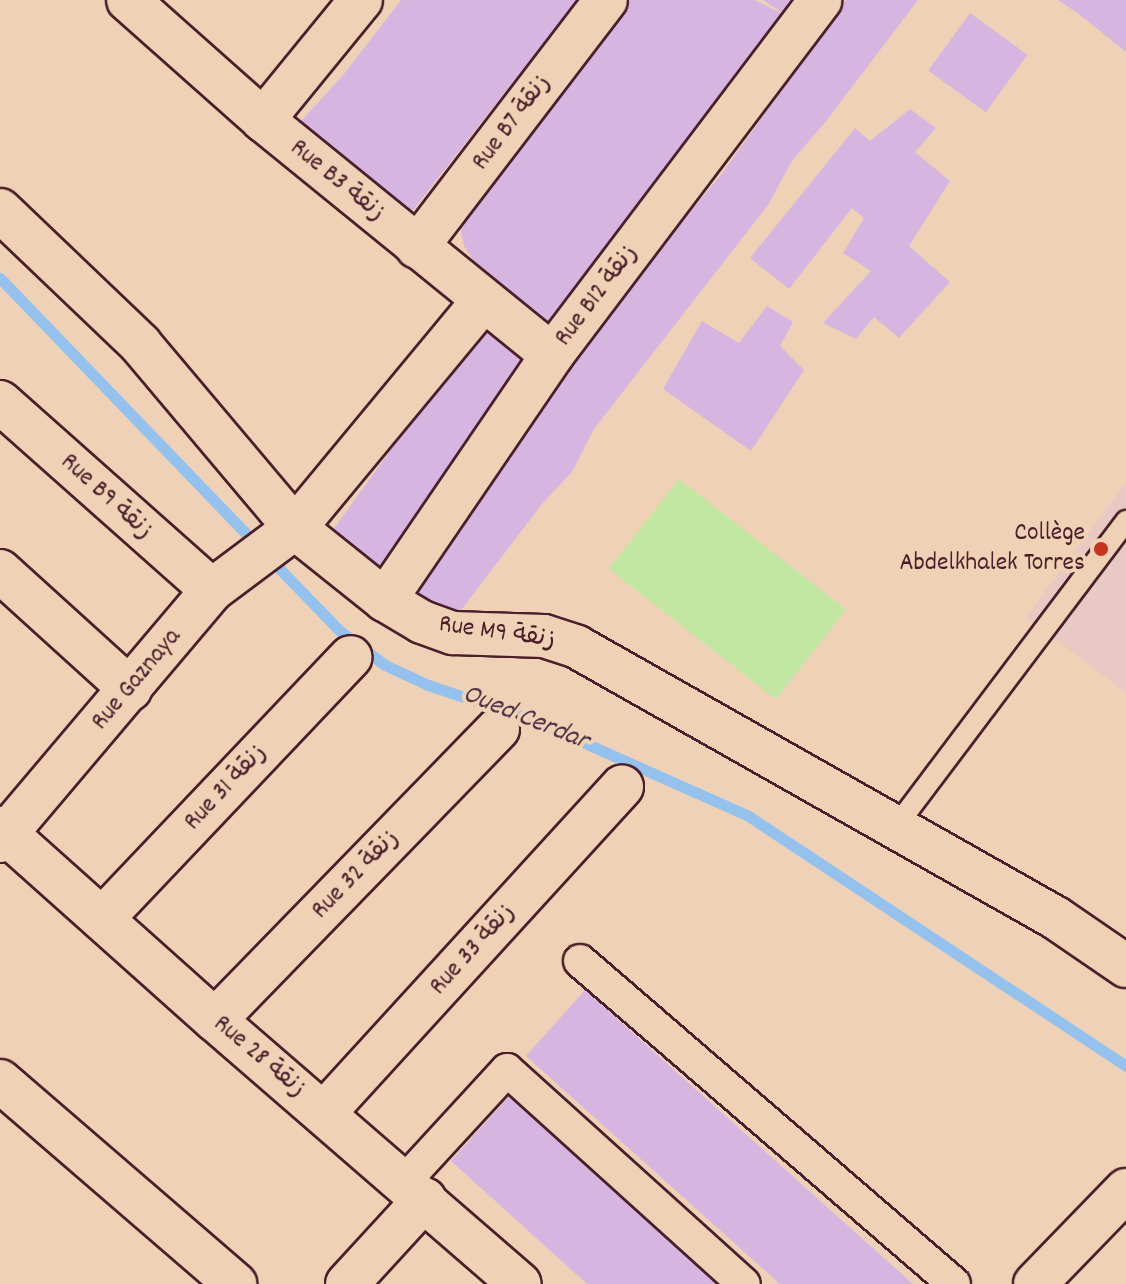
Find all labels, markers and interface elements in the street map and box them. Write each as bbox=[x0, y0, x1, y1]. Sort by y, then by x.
street label: Rue B7 زنقة bbox=[466, 69, 558, 177]
street label: Rue B3 زنقة bbox=[283, 133, 391, 229]
street label: Rue B12 زنقة bbox=[549, 239, 645, 353]
street label: Rue B9 زنقة bbox=[53, 447, 159, 547]
place label: Collège Abdelkhalek Torres bbox=[899, 518, 1085, 580]
marker: Collège Abdelkhalek Torres bbox=[1092, 540, 1110, 558]
street label: Rue M9 زنقة bbox=[437, 609, 557, 657]
street label: Rue Gaznaya bbox=[85, 623, 189, 737]
water label: Oued Cerdar bbox=[457, 678, 593, 760]
street label: Rue 31 زنقة bbox=[178, 738, 274, 838]
street label: Rue 32 زنقة bbox=[306, 824, 406, 926]
street label: Rue 33 زنقة bbox=[424, 898, 522, 1002]
street label: Rue 28 زنقة bbox=[206, 1009, 312, 1105]

